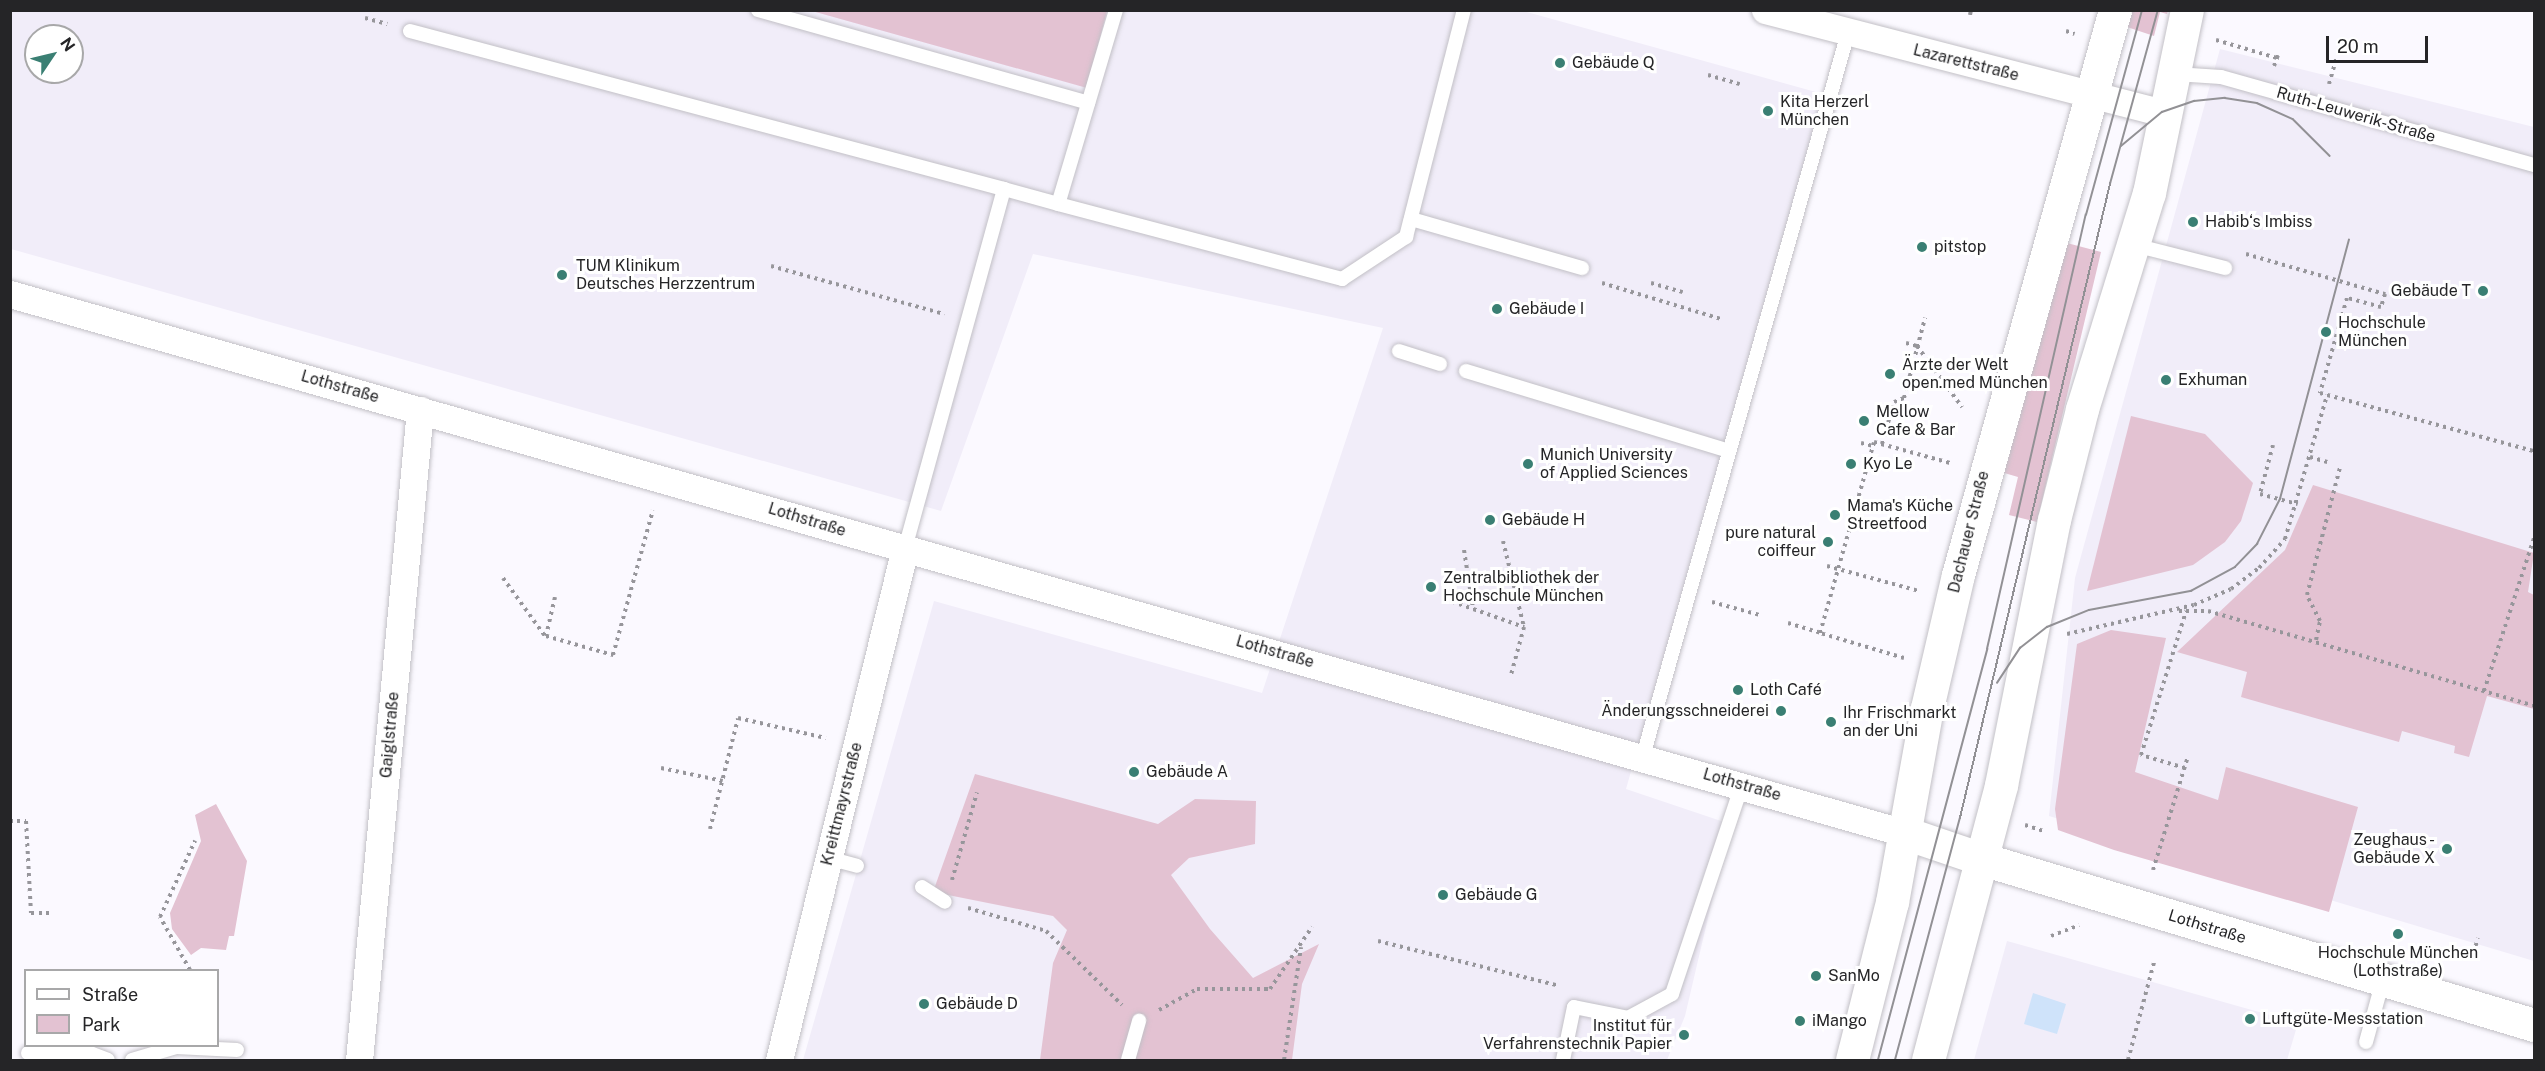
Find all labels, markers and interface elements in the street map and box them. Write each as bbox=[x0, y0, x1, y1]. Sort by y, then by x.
north arrow bbox=[24, 24, 84, 84]
scale bar bbox=[2329, 24, 2431, 62]
text: N bbox=[56, 34, 79, 55]
text: 20 m bbox=[2337, 36, 2379, 57]
street label: Lazarettstraße bbox=[1911, 41, 2021, 85]
place label: Gebäude Q bbox=[1572, 53, 1655, 73]
marker: Gebäude Q bbox=[1553, 56, 1567, 70]
street label: Ruth-Leuwerik-Straße bbox=[2274, 83, 2438, 147]
place label: Kita Herzerl München bbox=[1780, 92, 1869, 130]
marker: Kita Herzerl München bbox=[1761, 104, 1775, 118]
place label: Habib‘s Imbiss bbox=[2205, 212, 2313, 232]
marker: Habib‘s Imbiss bbox=[2186, 215, 2200, 229]
place label: pitstop bbox=[1934, 237, 1986, 257]
marker: pitstop bbox=[1915, 240, 1929, 254]
place label: TUM Klinikum Deutsches Herzzentrum bbox=[576, 256, 755, 294]
marker: TUM Klinikum Deutsches Herzzentrum bbox=[553, 266, 571, 284]
place label: Gebäude T bbox=[2391, 281, 2471, 301]
marker: Gebäude T bbox=[2476, 284, 2490, 298]
place label: Gebäude I bbox=[1509, 299, 1584, 319]
marker: Gebäude I bbox=[1490, 302, 1504, 316]
place label: Hochschule München bbox=[2338, 313, 2426, 351]
marker: Hochschule München bbox=[2319, 325, 2333, 339]
place label: Ärzte der Welt open.med München bbox=[1902, 355, 2048, 393]
street label: Lothstraße bbox=[299, 367, 381, 407]
marker: Ärzte der Welt open.med München bbox=[1883, 367, 1897, 381]
place label: Exhuman bbox=[2178, 370, 2247, 390]
marker: Exhuman bbox=[2159, 373, 2173, 387]
place label: Mellow Cafe & Bar bbox=[1876, 402, 1956, 440]
marker: Mellow Cafe & Bar bbox=[1857, 414, 1871, 428]
place label: Munich University of Applied Sciences bbox=[1540, 445, 1688, 483]
place label: Kyo Le bbox=[1863, 454, 1913, 474]
marker: Munich University of Applied Sciences bbox=[1521, 457, 1535, 471]
marker: Kyo Le bbox=[1844, 457, 1858, 471]
street label: Dachauer Straße bbox=[1945, 469, 1993, 595]
place label: Mama's Küche Streetfood bbox=[1847, 496, 1953, 534]
street label: Lothstraße bbox=[766, 499, 848, 541]
marker: Mama's Küche Streetfood bbox=[1828, 508, 1842, 522]
place label: Gebäude H bbox=[1502, 510, 1585, 530]
marker: Gebäude H bbox=[1483, 513, 1497, 527]
place label: pure natural coiffeur bbox=[1725, 523, 1816, 561]
marker: pure natural coiffeur bbox=[1821, 535, 1835, 549]
place label: Zentralbibliothek der Hochschule München bbox=[1443, 568, 1604, 606]
marker: Zentralbibliothek der Hochschule München bbox=[1424, 580, 1438, 594]
street label: Lothstraße bbox=[1234, 632, 1316, 672]
place label: Loth Café bbox=[1750, 680, 1822, 700]
marker: Loth Café bbox=[1731, 683, 1745, 697]
street label: Gaiglstraße bbox=[377, 691, 403, 779]
place label: Änderungsschneiderei bbox=[1601, 701, 1769, 721]
place label: Ihr Frischmarkt an der Uni bbox=[1843, 703, 1956, 741]
marker: Änderungsschneiderei bbox=[1774, 704, 1788, 718]
marker: Ihr Frischmarkt an der Uni bbox=[1824, 715, 1838, 729]
street label: Kreittmayrstraße bbox=[817, 740, 867, 868]
place label: Gebäude A bbox=[1146, 762, 1228, 782]
marker: Gebäude A bbox=[1127, 765, 1141, 779]
street label: Lothstraße bbox=[1701, 765, 1783, 805]
place label: Zeughaus - Gebäude X bbox=[2351, 830, 2435, 868]
marker: Zeughaus - Gebäude X bbox=[2440, 842, 2454, 856]
place label: Gebäude G bbox=[1455, 885, 1538, 905]
marker: Gebäude G bbox=[1436, 888, 1450, 902]
street label: Lothstraße bbox=[2166, 906, 2248, 948]
marker: Hochschule München (Lothstraße) bbox=[2391, 927, 2405, 941]
place label: Hochschule München (Lothstraße) bbox=[2318, 943, 2478, 981]
place label: SanMo bbox=[1828, 966, 1880, 986]
legend bbox=[24, 969, 219, 1047]
marker: SanMo bbox=[1809, 969, 1823, 983]
text: Straße bbox=[82, 984, 138, 1005]
place label: Gebäude D bbox=[936, 994, 1018, 1014]
marker: Gebäude D bbox=[917, 997, 931, 1011]
place label: Luftgüte-Messstation bbox=[2262, 1009, 2423, 1029]
place label: iMango bbox=[1812, 1011, 1867, 1031]
marker: Luftgüte-Messstation bbox=[2243, 1012, 2257, 1026]
text: Park bbox=[82, 1014, 120, 1035]
marker: iMango bbox=[1793, 1014, 1807, 1028]
place label: Institut für Verfahrenstechnik Papier bbox=[1483, 1016, 1672, 1054]
marker: Institut für Verfahrenstechnik Papier bbox=[1677, 1028, 1691, 1042]

